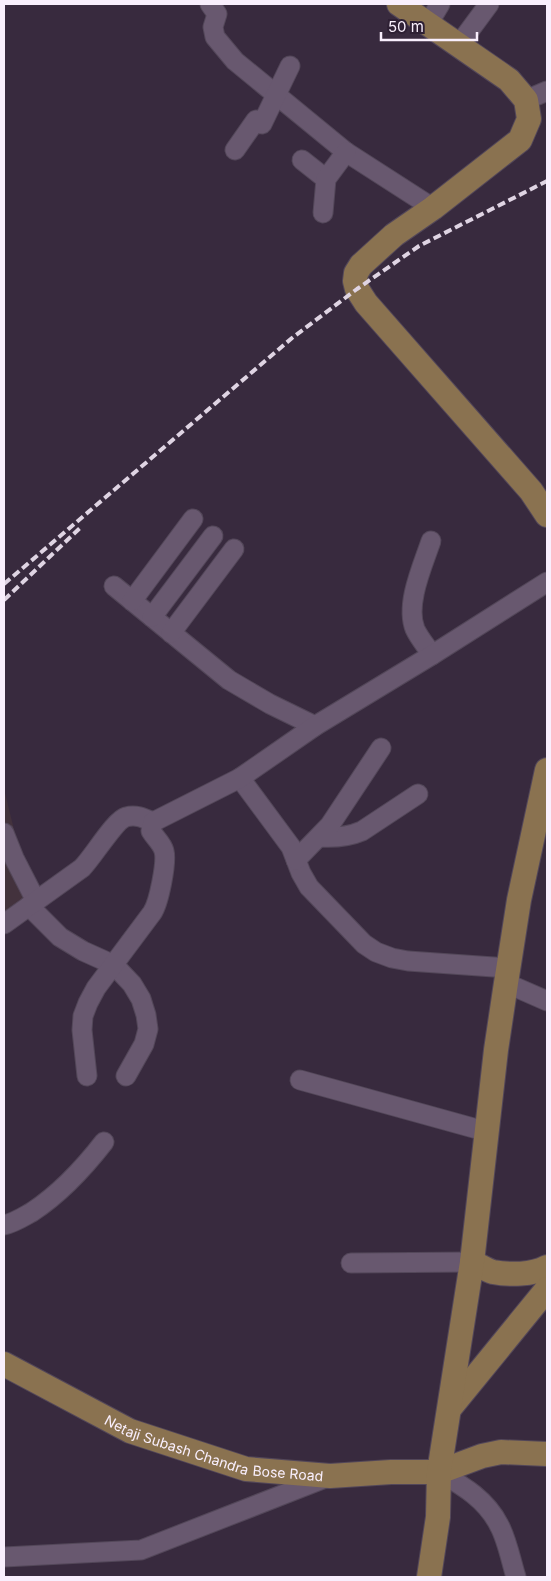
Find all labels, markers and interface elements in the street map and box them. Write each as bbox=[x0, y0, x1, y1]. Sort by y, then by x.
scale bar bbox=[381, 10, 477, 42]
text: 50 m bbox=[388, 17, 424, 36]
street label: Netaji Subash Chandra Bose Road bbox=[102, 1411, 324, 1484]

